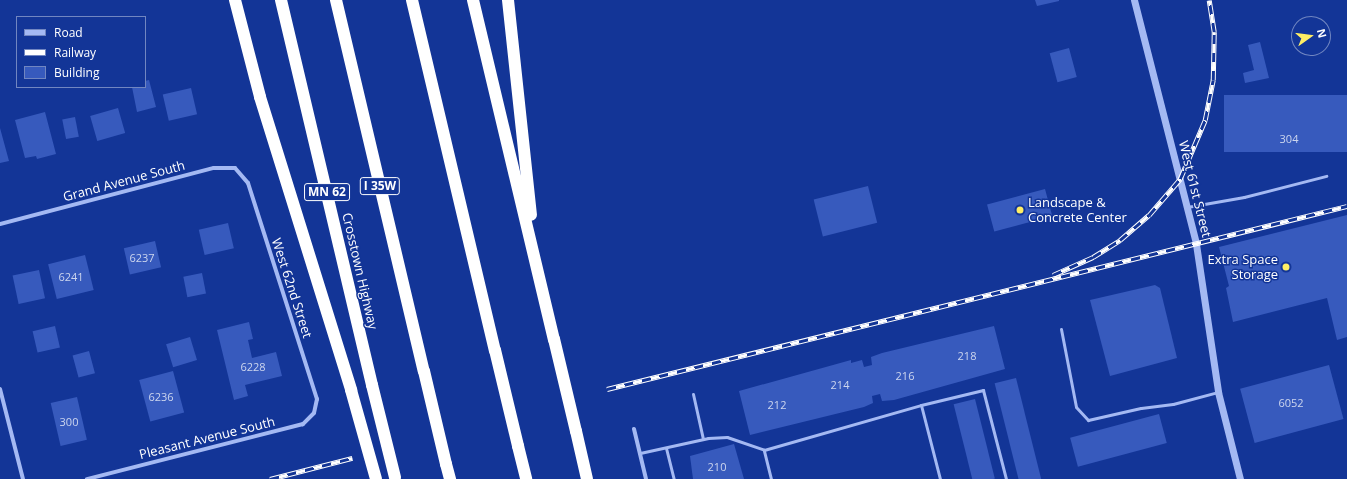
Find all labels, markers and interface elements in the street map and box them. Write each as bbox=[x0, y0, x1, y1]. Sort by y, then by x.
legend bbox=[16, 16, 146, 88]
north arrow bbox=[1291, 16, 1331, 56]
text: Road bbox=[54, 24, 83, 41]
text: N bbox=[1314, 27, 1331, 39]
text: Railway bbox=[54, 44, 96, 61]
text: Building bbox=[54, 64, 99, 81]
house number: 304 bbox=[1280, 132, 1298, 146]
street label: West 61st Street bbox=[1175, 139, 1215, 239]
street label: Grand Avenue South bbox=[61, 157, 187, 205]
road number: I 35W bbox=[359, 176, 401, 196]
road number: MN 62 bbox=[304, 182, 350, 202]
place label: Landscape & Concrete Center bbox=[1028, 195, 1127, 226]
marker: Landscape & Concrete Center bbox=[1015, 205, 1025, 215]
street label: Crosstown Highway bbox=[339, 211, 381, 331]
street label: West 62nd Street bbox=[269, 236, 315, 340]
house number: 6237 bbox=[129, 251, 155, 265]
place label: Extra Space Storage bbox=[1208, 252, 1278, 283]
marker: Extra Space Storage bbox=[1281, 262, 1291, 272]
house number: 6241 bbox=[58, 270, 84, 284]
house number: 218 bbox=[958, 349, 976, 363]
house number: 6228 bbox=[240, 360, 266, 374]
house number: 216 bbox=[896, 369, 914, 383]
house number: 214 bbox=[831, 378, 849, 392]
house number: 6236 bbox=[148, 390, 174, 404]
house number: 6052 bbox=[1278, 396, 1304, 410]
house number: 212 bbox=[768, 398, 786, 412]
street label: Pleasant Avenue South bbox=[138, 414, 276, 462]
house number: 300 bbox=[60, 415, 78, 429]
house number: 210 bbox=[708, 460, 726, 474]

